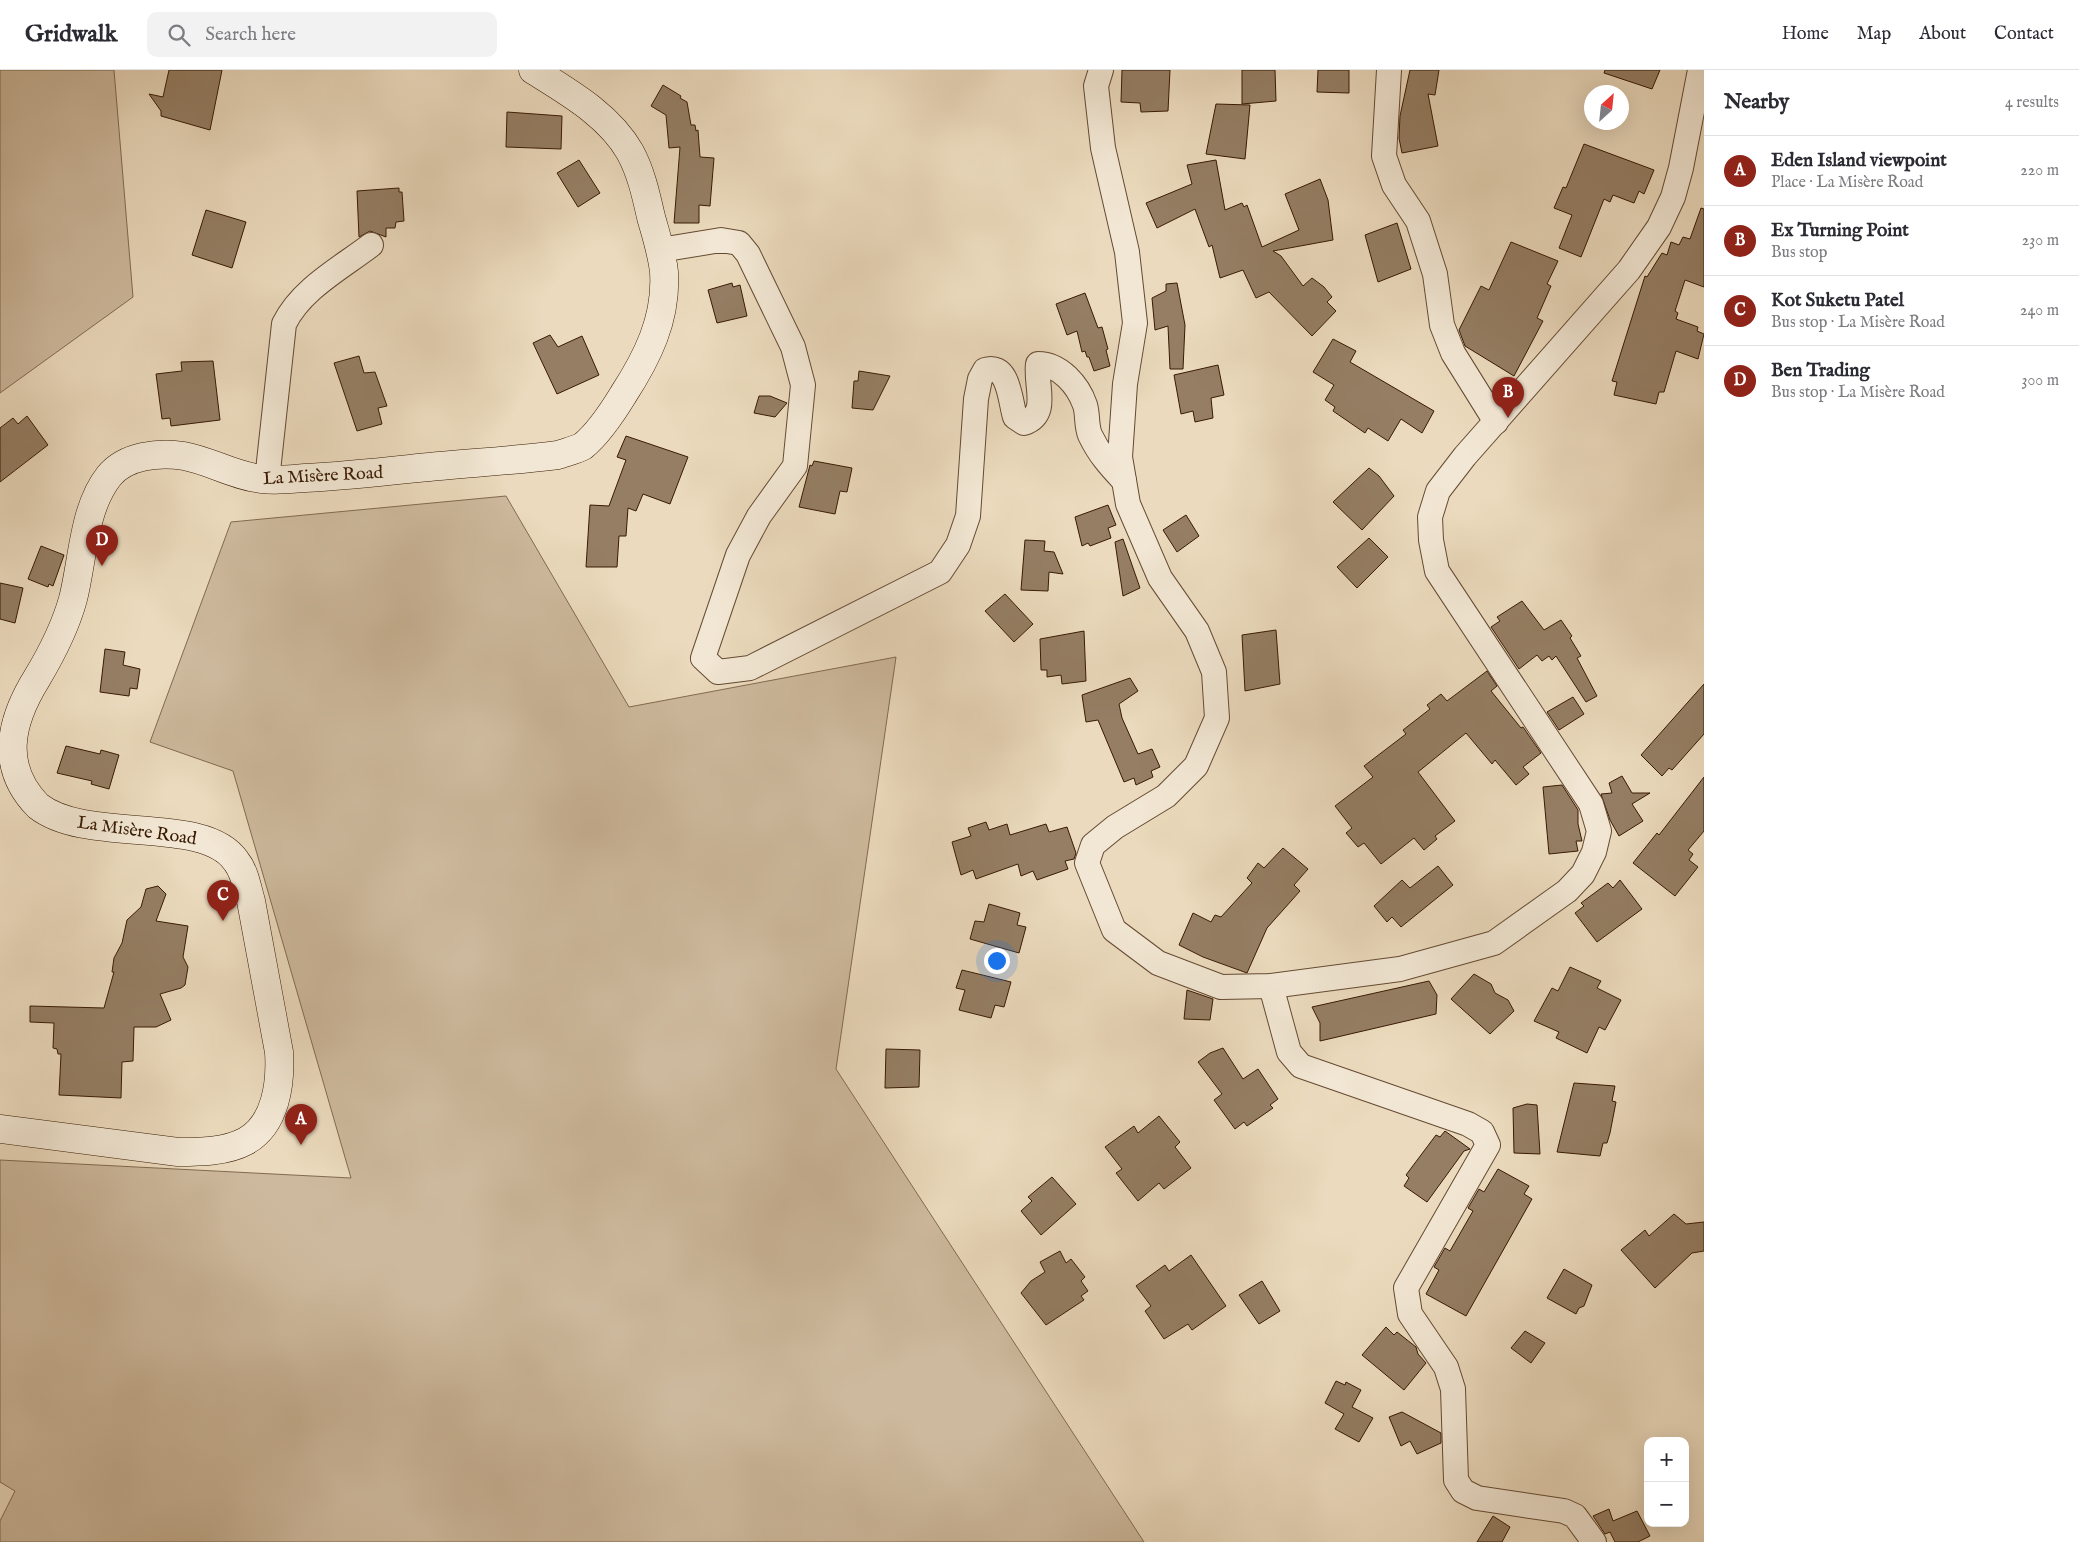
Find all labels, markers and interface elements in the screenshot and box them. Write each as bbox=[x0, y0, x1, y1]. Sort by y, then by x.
search box bbox=[147, 12, 497, 57]
text: Gridwalk bbox=[25, 19, 117, 50]
icon: search bbox=[165, 21, 193, 49]
text: Search here bbox=[205, 23, 296, 47]
text: Home bbox=[1782, 23, 1829, 46]
text: Map bbox=[1857, 23, 1891, 46]
text: About bbox=[1919, 23, 1966, 46]
text: Contact bbox=[1994, 23, 2054, 46]
north arrow bbox=[1584, 85, 1629, 130]
text: Nearby bbox=[1724, 89, 1789, 116]
text: 4 results bbox=[2005, 93, 2059, 113]
text: Eden Island viewpoint bbox=[1771, 149, 1947, 173]
text: A bbox=[1735, 161, 1745, 181]
text: 220 m bbox=[2020, 161, 2059, 181]
text: Place · La Misère Road bbox=[1771, 173, 1923, 193]
text: Ex Turning Point bbox=[1771, 219, 1909, 243]
text: B bbox=[1735, 231, 1745, 251]
text: 230 m bbox=[2022, 231, 2059, 251]
text: Bus stop bbox=[1771, 243, 1827, 263]
text: Kot Suketu Patel bbox=[1771, 289, 1904, 313]
text: C bbox=[1734, 301, 1746, 321]
text: 240 m bbox=[2020, 301, 2059, 321]
text: Bus stop · La Misère Road bbox=[1771, 313, 1945, 333]
text: Ben Trading bbox=[1771, 359, 1870, 383]
text: D bbox=[1734, 371, 1746, 391]
text: 300 m bbox=[2021, 371, 2059, 391]
pin: B bbox=[1492, 377, 1524, 418]
text: Bus stop · La Misère Road bbox=[1771, 383, 1945, 403]
street label: La Misère Road bbox=[262, 462, 384, 491]
pin: D bbox=[86, 525, 118, 566]
street label: La Misère Road bbox=[76, 812, 198, 851]
pin: C bbox=[207, 880, 239, 921]
your location bbox=[984, 948, 1010, 974]
pin: A bbox=[285, 1104, 317, 1145]
map controls bbox=[1644, 1437, 1689, 1527]
button: + bbox=[1644, 1437, 1689, 1482]
button: − bbox=[1644, 1482, 1689, 1527]

